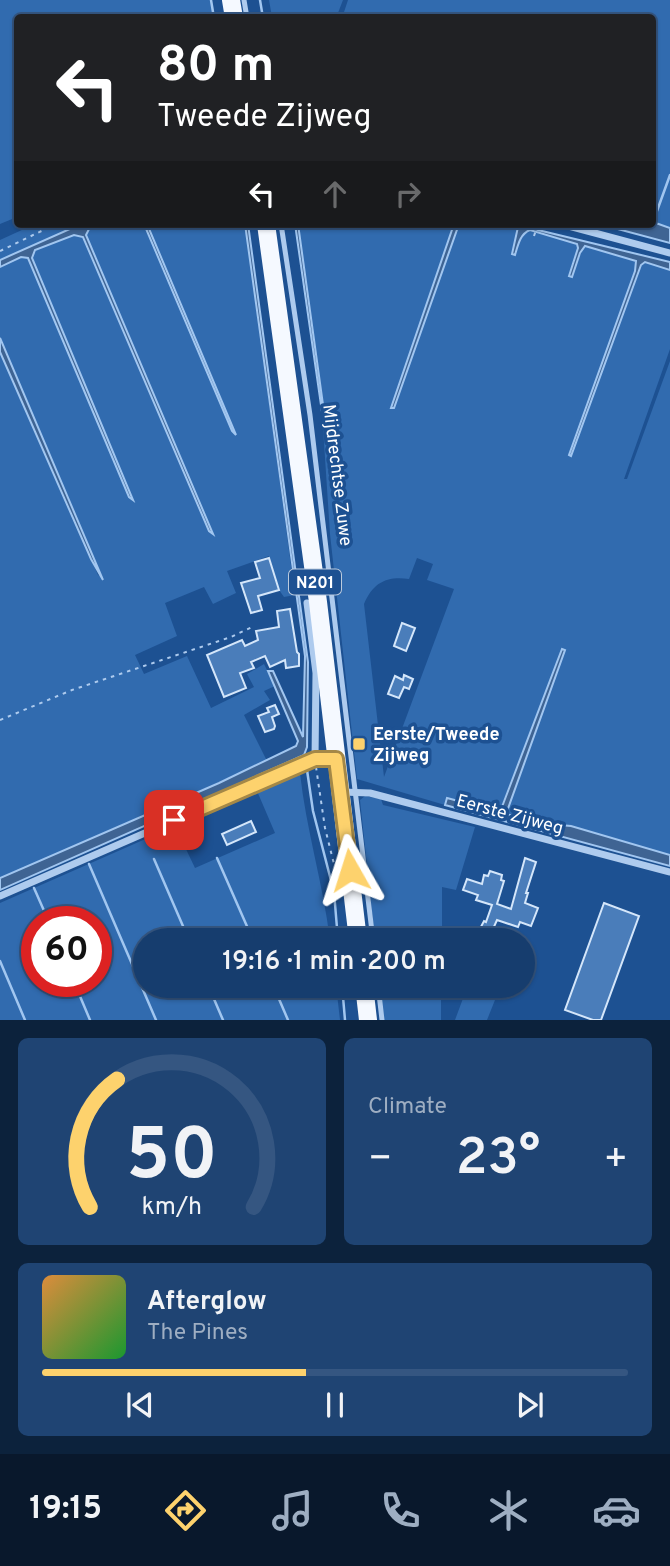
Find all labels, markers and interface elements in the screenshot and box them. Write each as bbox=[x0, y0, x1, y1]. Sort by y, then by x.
text: 80 m bbox=[157, 37, 274, 99]
icon: left bbox=[42, 42, 133, 133]
text: Tweede Zijweg bbox=[157, 98, 372, 138]
icon: left bbox=[243, 175, 281, 213]
icon: ahead bbox=[316, 175, 354, 213]
icon: right bbox=[389, 175, 427, 213]
street label: Mijdrechtse Zuwe bbox=[316, 403, 357, 547]
road number: N201 bbox=[289, 569, 341, 594]
place label: Eerste/Tweede Zijweg bbox=[373, 724, 500, 768]
marker: Eerste/Tweede Zijweg bbox=[351, 736, 367, 752]
pin bbox=[144, 790, 204, 850]
street label: Eerste Zijweg bbox=[454, 790, 566, 841]
icon: arrive bbox=[155, 801, 193, 839]
position arrow bbox=[313, 833, 387, 907]
speed limit sign: 60 bbox=[21, 906, 112, 997]
text: 19:16 · 1 min · 200 m bbox=[222, 946, 446, 979]
text: Climate bbox=[368, 1093, 447, 1122]
text: 50 bbox=[126, 1114, 218, 1206]
text: 23° bbox=[456, 1127, 540, 1193]
text: − bbox=[368, 1136, 393, 1185]
text: + bbox=[603, 1136, 628, 1185]
text: km/h bbox=[142, 1192, 202, 1224]
text: Afterglow bbox=[147, 1286, 267, 1319]
text: The Pines bbox=[147, 1319, 248, 1348]
icon: previous bbox=[121, 1386, 159, 1424]
icon: pause bbox=[316, 1386, 354, 1424]
icon: next bbox=[511, 1386, 549, 1424]
icon: directions bbox=[161, 1486, 210, 1535]
icon: music bbox=[268, 1486, 317, 1535]
icon: phone bbox=[376, 1486, 425, 1535]
icon: climate bbox=[484, 1486, 533, 1535]
icon: car bbox=[592, 1486, 641, 1535]
text: 19:15 bbox=[29, 1490, 102, 1530]

